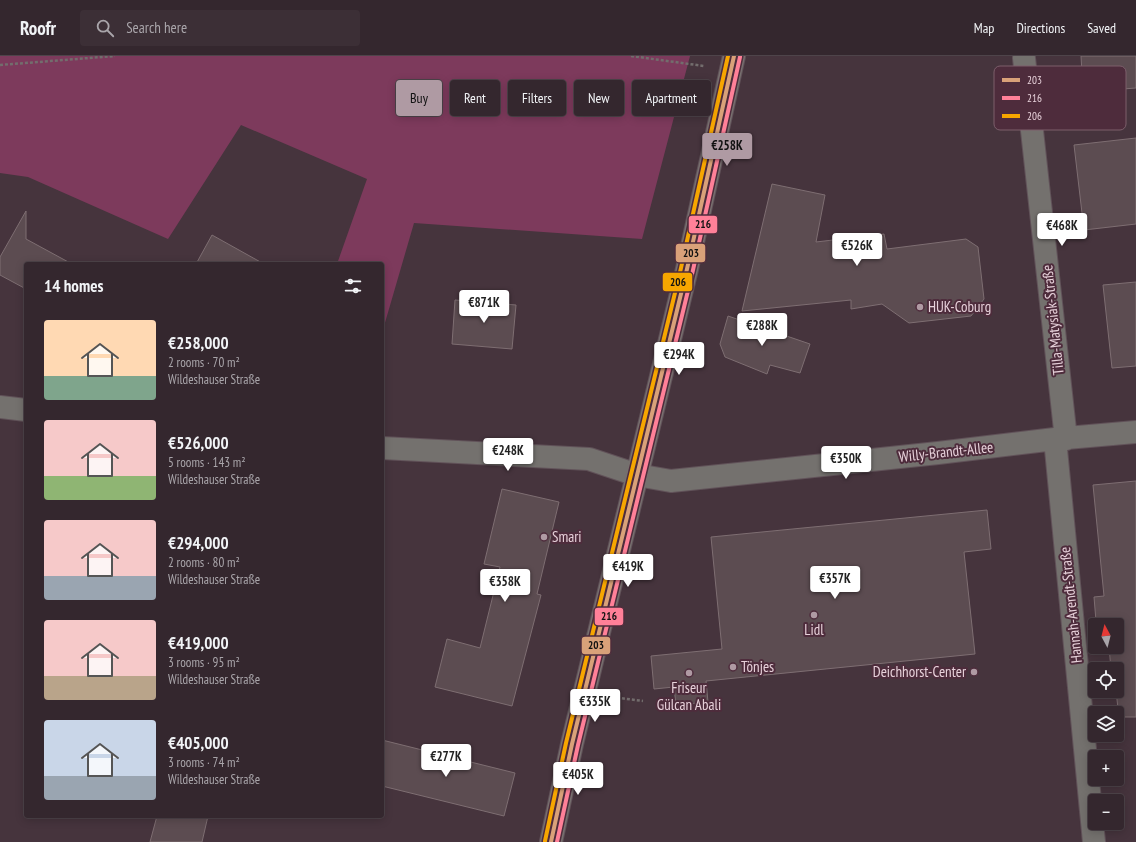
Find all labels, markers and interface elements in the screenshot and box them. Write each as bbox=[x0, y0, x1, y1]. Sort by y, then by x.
search box bbox=[80, 10, 360, 46]
text: Roofr bbox=[20, 16, 56, 40]
icon: search bbox=[94, 17, 116, 39]
text: Search here bbox=[126, 18, 187, 37]
text: Map bbox=[974, 19, 994, 37]
text: Directions bbox=[1016, 19, 1065, 37]
text: Saved bbox=[1087, 19, 1116, 37]
legend bbox=[994, 66, 1126, 130]
text: 203 bbox=[1027, 73, 1042, 87]
chip: Buy bbox=[396, 80, 442, 116]
chip: Rent bbox=[450, 80, 500, 116]
chip: Filters bbox=[508, 80, 566, 116]
chip: New bbox=[574, 80, 624, 116]
chip: Apartment bbox=[632, 80, 711, 116]
text: 216 bbox=[1027, 91, 1042, 105]
text: 206 bbox=[1027, 109, 1042, 123]
pin: €258K bbox=[699, 133, 755, 167]
text: €258K bbox=[711, 137, 743, 154]
pin: €468K bbox=[1034, 213, 1090, 247]
line badge: 216 bbox=[688, 215, 718, 234]
text: 216 bbox=[695, 217, 711, 231]
text: €468K bbox=[1046, 217, 1078, 234]
pin: €526K bbox=[829, 233, 885, 267]
text: €526K bbox=[841, 237, 873, 254]
line badge: 203 bbox=[675, 243, 706, 263]
text: 203 bbox=[683, 246, 699, 260]
street label: Tilla-Matysiak-Straße bbox=[1037, 264, 1068, 376]
line badge: 206 bbox=[662, 272, 693, 292]
text: 14 homes bbox=[44, 275, 103, 297]
icon: filters bbox=[342, 275, 364, 297]
text: 206 bbox=[670, 275, 686, 289]
pin: €871K bbox=[456, 290, 512, 324]
text: €871K bbox=[468, 294, 500, 311]
place label: HUK-Coburg bbox=[928, 297, 991, 316]
marker: HUK-Coburg bbox=[915, 302, 925, 312]
pin: €288K bbox=[734, 313, 790, 347]
text: €288K bbox=[746, 317, 778, 334]
text: €258,000 bbox=[168, 332, 229, 354]
icon: home bbox=[76, 336, 124, 384]
pin: €294K bbox=[651, 342, 707, 376]
text: €294K bbox=[663, 346, 695, 363]
text: 2 rooms · 70 m² bbox=[168, 354, 240, 371]
text: Wildeshauser Straße bbox=[168, 371, 260, 388]
text: €526,000 bbox=[168, 432, 229, 454]
icon: home bbox=[76, 436, 124, 484]
street label: Willy-Brandt-Allee bbox=[898, 437, 994, 466]
pin: €248K bbox=[480, 438, 536, 472]
text: €248K bbox=[492, 442, 524, 459]
pin: €350K bbox=[818, 446, 874, 480]
text: €350K bbox=[830, 450, 862, 467]
text: 5 rooms · 143 m² bbox=[168, 454, 246, 471]
text: Wildeshauser Straße bbox=[168, 471, 260, 488]
place label: Smari bbox=[552, 527, 582, 546]
text: €294,000 bbox=[168, 532, 229, 554]
marker: Smari bbox=[539, 532, 549, 542]
icon: home bbox=[76, 536, 124, 584]
street label: Hannah-Arendt-Straße bbox=[1055, 546, 1086, 664]
text: 2 rooms · 80 m² bbox=[168, 554, 240, 571]
pin: €419K bbox=[600, 554, 656, 588]
text: €419K bbox=[612, 558, 644, 575]
pin: €357K bbox=[807, 566, 863, 600]
pin: €358K bbox=[477, 569, 533, 603]
text: €357K bbox=[819, 570, 851, 587]
text: Wildeshauser Straße bbox=[168, 571, 260, 588]
text: €358K bbox=[489, 573, 521, 590]
line badge: 216 bbox=[594, 607, 624, 626]
text: 216 bbox=[601, 609, 617, 623]
marker: Lidl bbox=[809, 610, 819, 620]
north arrow bbox=[1088, 618, 1124, 654]
map controls bbox=[1088, 618, 1124, 830]
place label: Lidl bbox=[804, 620, 824, 639]
text: €419,000 bbox=[168, 632, 229, 654]
icon: home bbox=[76, 636, 124, 684]
line badge: 203 bbox=[581, 636, 611, 655]
text: 203 bbox=[588, 638, 604, 652]
text: 3 rooms · 95 m² bbox=[168, 654, 240, 671]
place label: Tönjes bbox=[741, 657, 774, 676]
marker: Tönjes bbox=[728, 662, 738, 672]
place label: Deichhorst-Center bbox=[873, 662, 967, 681]
button: locate bbox=[1088, 662, 1124, 698]
marker: Deichhorst-Center bbox=[969, 667, 979, 677]
marker: Friseur Gülcan Abali bbox=[684, 668, 694, 678]
text: Wildeshauser Straße bbox=[168, 671, 260, 688]
place label: Friseur Gülcan Abali bbox=[657, 678, 721, 714]
pin: €335K bbox=[567, 689, 623, 723]
text: €335K bbox=[579, 693, 611, 710]
button: layers bbox=[1088, 706, 1124, 742]
text: €405,000 bbox=[168, 732, 229, 754]
icon: home bbox=[76, 736, 124, 784]
pin: €277K bbox=[418, 744, 474, 778]
text: €277K bbox=[430, 748, 462, 765]
button: + bbox=[1088, 750, 1124, 786]
text: 3 rooms · 74 m² bbox=[168, 754, 240, 771]
pin: €405K bbox=[550, 762, 606, 796]
text: €405K bbox=[562, 766, 594, 783]
text: Wildeshauser Straße bbox=[168, 771, 260, 788]
button: − bbox=[1088, 794, 1124, 830]

